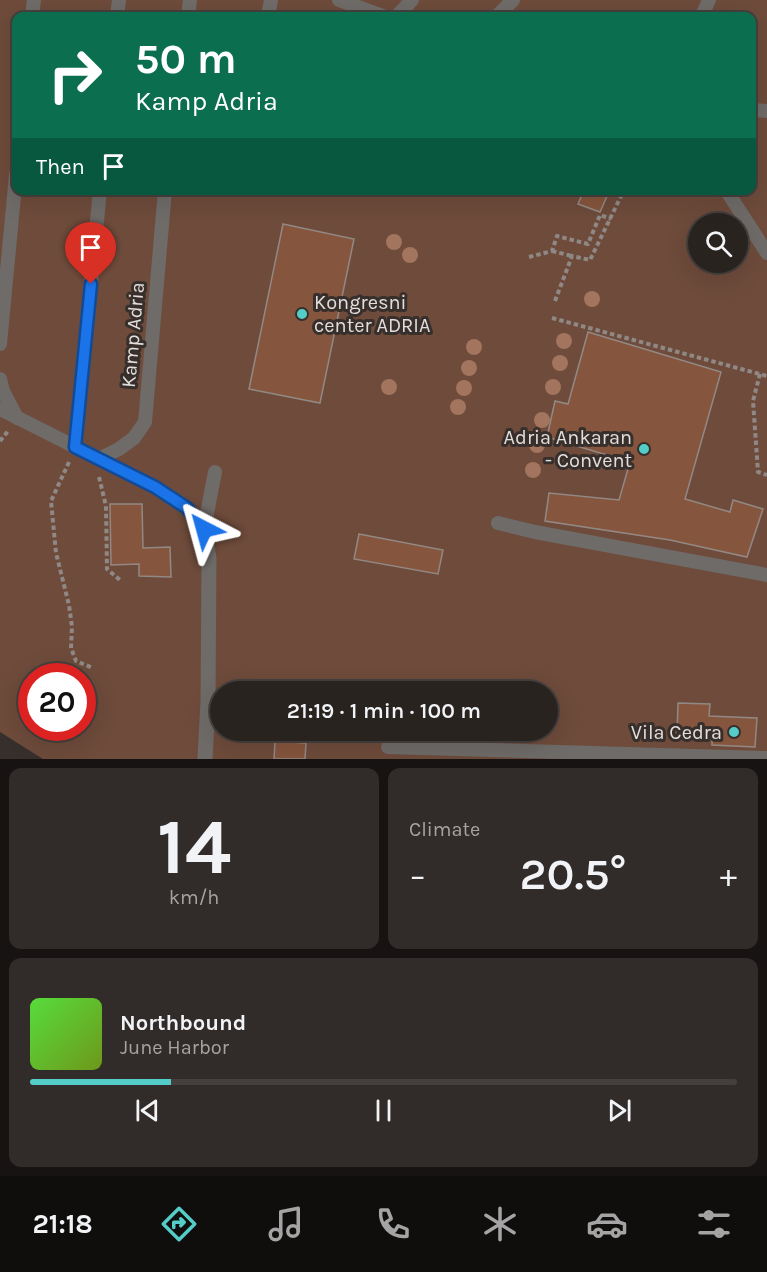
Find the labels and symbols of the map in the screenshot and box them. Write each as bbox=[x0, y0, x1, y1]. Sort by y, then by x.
pin bbox=[65, 222, 116, 284]
street label: Kamp Adria bbox=[117, 281, 149, 389]
place label: Kongresni center ADRIA bbox=[314, 291, 430, 337]
marker: Kongresni center ADRIA bbox=[295, 307, 309, 321]
place label: Adria Ankaran - Convent bbox=[504, 426, 632, 472]
marker: Adria Ankaran - Convent bbox=[637, 442, 651, 456]
position arrow bbox=[172, 497, 236, 561]
speed limit sign: 20 bbox=[18, 663, 96, 741]
place label: Vila Cedra bbox=[631, 721, 722, 744]
marker: Vila Cedra bbox=[727, 725, 741, 739]

